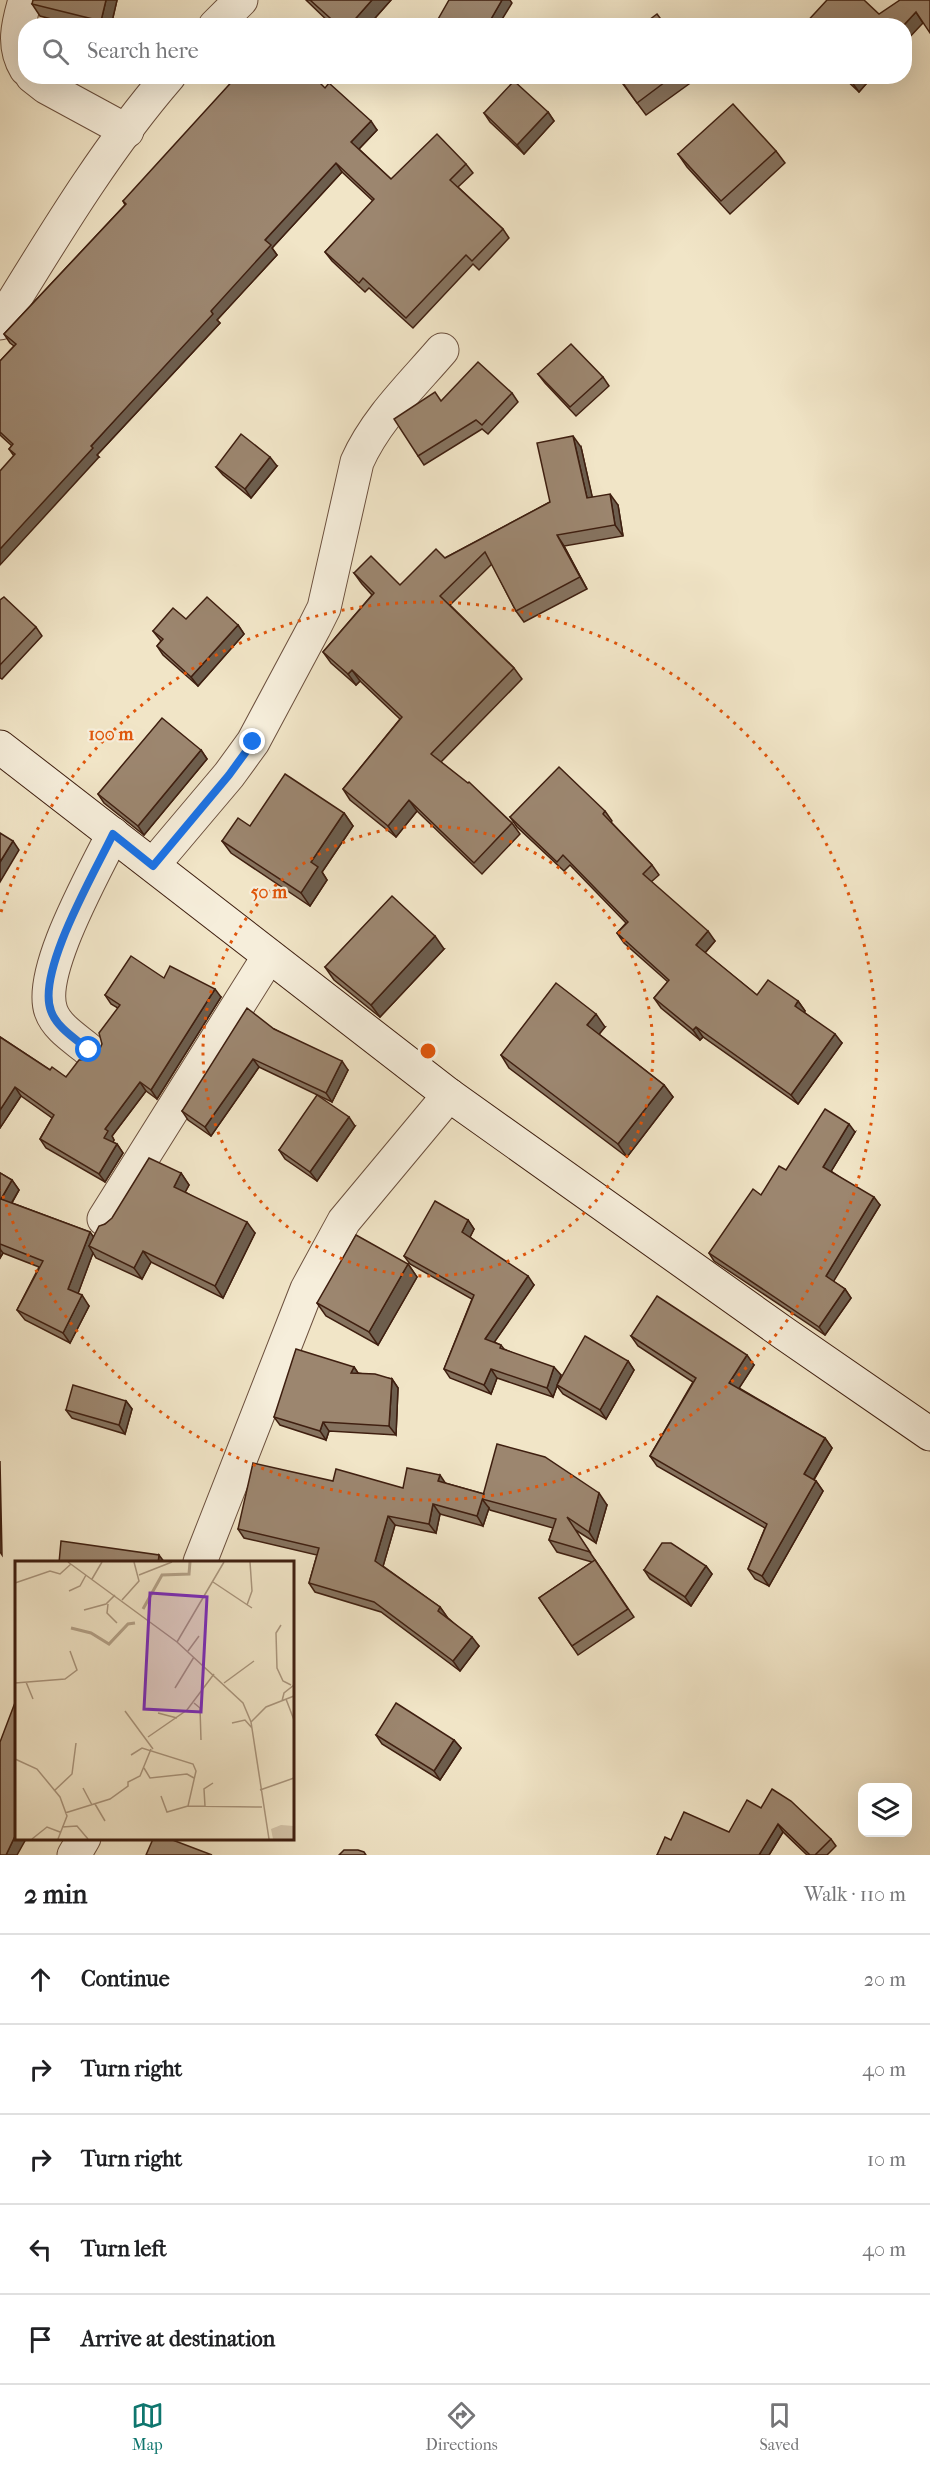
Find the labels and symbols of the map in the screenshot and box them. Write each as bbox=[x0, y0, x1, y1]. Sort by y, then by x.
text: 100 m bbox=[88, 724, 135, 745]
route end bbox=[239, 728, 265, 754]
text: 50 m bbox=[251, 882, 288, 903]
route start bbox=[75, 1036, 101, 1062]
centre of rings bbox=[418, 1041, 438, 1061]
inset map bbox=[15, 1561, 294, 1840]

